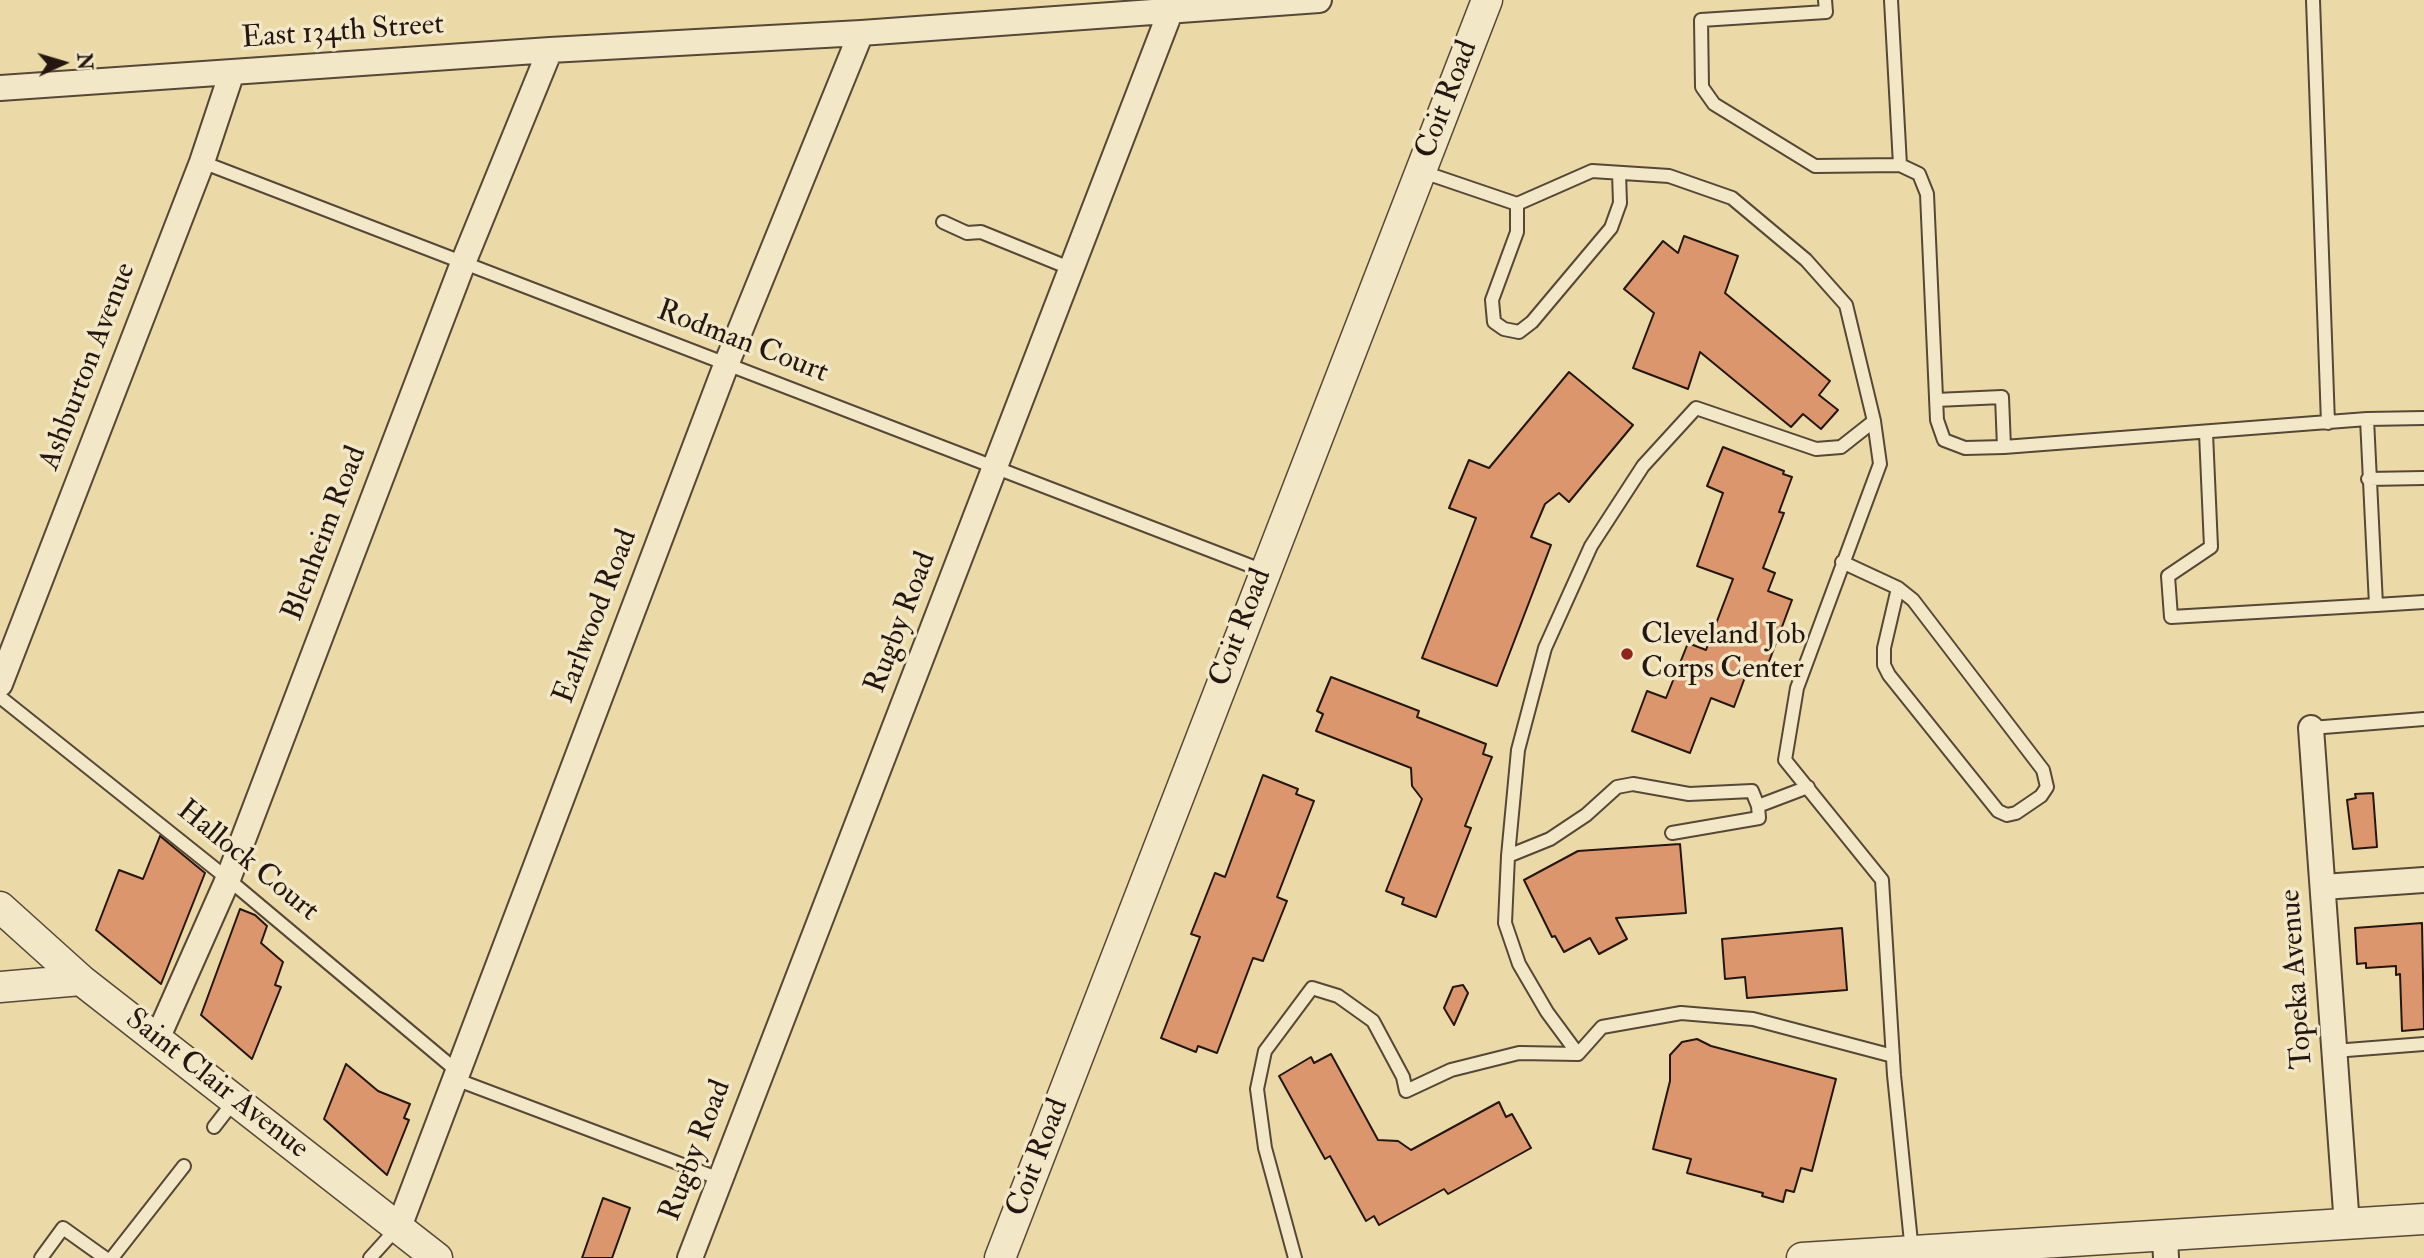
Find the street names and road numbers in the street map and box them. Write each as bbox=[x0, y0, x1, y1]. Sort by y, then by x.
street label: East 134th Street bbox=[241, 8, 445, 58]
street label: Coit Road bbox=[1409, 36, 1487, 164]
street label: Ashburton Avenue bbox=[33, 258, 145, 476]
street label: Rodman Court bbox=[651, 294, 833, 392]
street label: Blenheim Road bbox=[276, 442, 376, 626]
street label: Earlwood Road bbox=[547, 525, 647, 709]
street label: Rugby Road bbox=[859, 547, 945, 699]
street label: Coit Road bbox=[1203, 564, 1281, 692]
street label: Hallock Court bbox=[169, 794, 325, 930]
street label: Topeka Avenue bbox=[2274, 888, 2322, 1070]
street label: Saint Clair Avenue bbox=[117, 1002, 315, 1168]
street label: Rugby Road bbox=[654, 1075, 740, 1227]
street label: Coit Road bbox=[1000, 1094, 1078, 1222]

